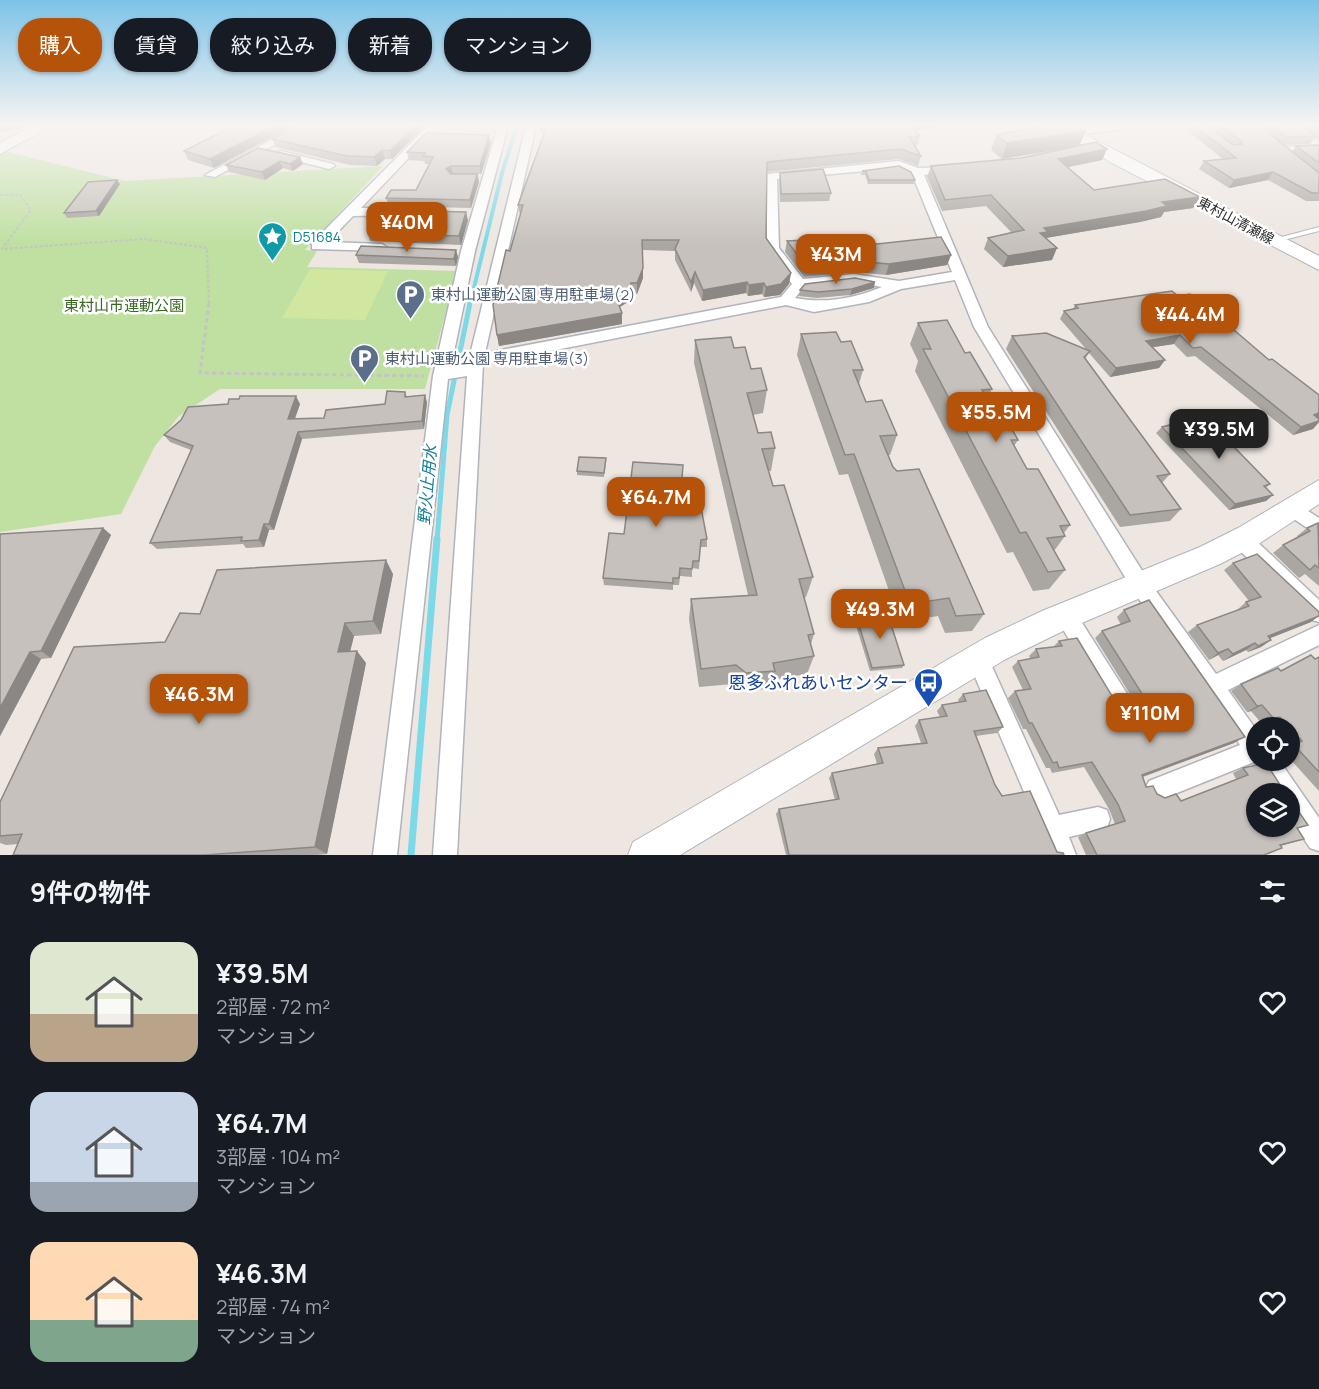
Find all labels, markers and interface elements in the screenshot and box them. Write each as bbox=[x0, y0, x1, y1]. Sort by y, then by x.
chip: 購入 bbox=[18, 18, 102, 72]
chip: 賃貸 bbox=[114, 18, 198, 72]
chip: 絞り込み bbox=[210, 18, 336, 72]
chip: 新着 bbox=[348, 18, 432, 72]
chip: マンション bbox=[444, 18, 591, 72]
street label: 東村山清瀬線 bbox=[1194, 192, 1278, 248]
pin: ¥40M bbox=[371, 202, 443, 253]
text: ¥40M bbox=[380, 208, 434, 235]
place icon: D51684 bbox=[256, 220, 288, 262]
place label: D51684 bbox=[293, 227, 341, 246]
pin: ¥43M bbox=[800, 234, 872, 285]
text: ¥43M bbox=[810, 240, 862, 267]
parking icon: 東村山運動公園 専用駐車場(2) bbox=[394, 278, 426, 320]
place label: 東村山運動公園 専用駐車場(2) bbox=[431, 284, 635, 305]
pin: ¥44.4M bbox=[1141, 294, 1239, 345]
park label: 東村山市運動公園 bbox=[64, 295, 184, 316]
text: ¥44.4M bbox=[1155, 300, 1225, 327]
parking icon: 東村山運動公園 専用駐車場(3) bbox=[348, 342, 380, 384]
place label: 東村山運動公園 専用駐車場(3) bbox=[385, 348, 589, 369]
pin: ¥55.5M bbox=[947, 392, 1045, 443]
text: ¥55.5M bbox=[961, 398, 1031, 425]
pin: ¥39.5M bbox=[1170, 409, 1268, 460]
text: ¥39.5M bbox=[1183, 415, 1255, 442]
water label: 野火止用水 bbox=[413, 442, 442, 526]
pin: ¥64.7M bbox=[607, 477, 705, 528]
text: ¥64.7M bbox=[621, 483, 691, 510]
pin: ¥49.3M bbox=[831, 589, 929, 640]
text: ¥49.3M bbox=[845, 595, 915, 622]
bus stop icon: 恩多ふれあいセンター bbox=[913, 666, 945, 708]
place label: 恩多ふれあいセンター bbox=[728, 670, 908, 694]
pin: ¥46.3M bbox=[150, 674, 248, 725]
text: ¥46.3M bbox=[164, 680, 234, 707]
pin: ¥110M bbox=[1108, 693, 1192, 744]
text: ¥110M bbox=[1120, 699, 1180, 726]
map controls bbox=[1246, 717, 1300, 837]
button: locate bbox=[1246, 717, 1300, 771]
button: layers bbox=[1246, 783, 1300, 837]
text: 9件の物件 bbox=[30, 874, 150, 910]
icon: filters bbox=[1256, 875, 1289, 908]
text: ¥39.5M bbox=[216, 955, 308, 991]
icon: home bbox=[78, 966, 150, 1038]
icon: heart bbox=[1256, 986, 1289, 1019]
text: 2部屋 · 72 m² bbox=[216, 993, 330, 1020]
text: マンション bbox=[216, 1022, 316, 1049]
text: ¥64.7M bbox=[216, 1105, 307, 1141]
icon: home bbox=[78, 1116, 150, 1188]
icon: heart bbox=[1256, 1136, 1289, 1169]
text: 3部屋 · 104 m² bbox=[216, 1143, 340, 1170]
text: マンション bbox=[216, 1172, 316, 1199]
text: ¥46.3M bbox=[216, 1255, 307, 1291]
icon: home bbox=[78, 1266, 150, 1338]
icon: heart bbox=[1256, 1286, 1289, 1319]
text: 2部屋 · 74 m² bbox=[216, 1293, 330, 1320]
text: マンション bbox=[216, 1322, 316, 1349]

